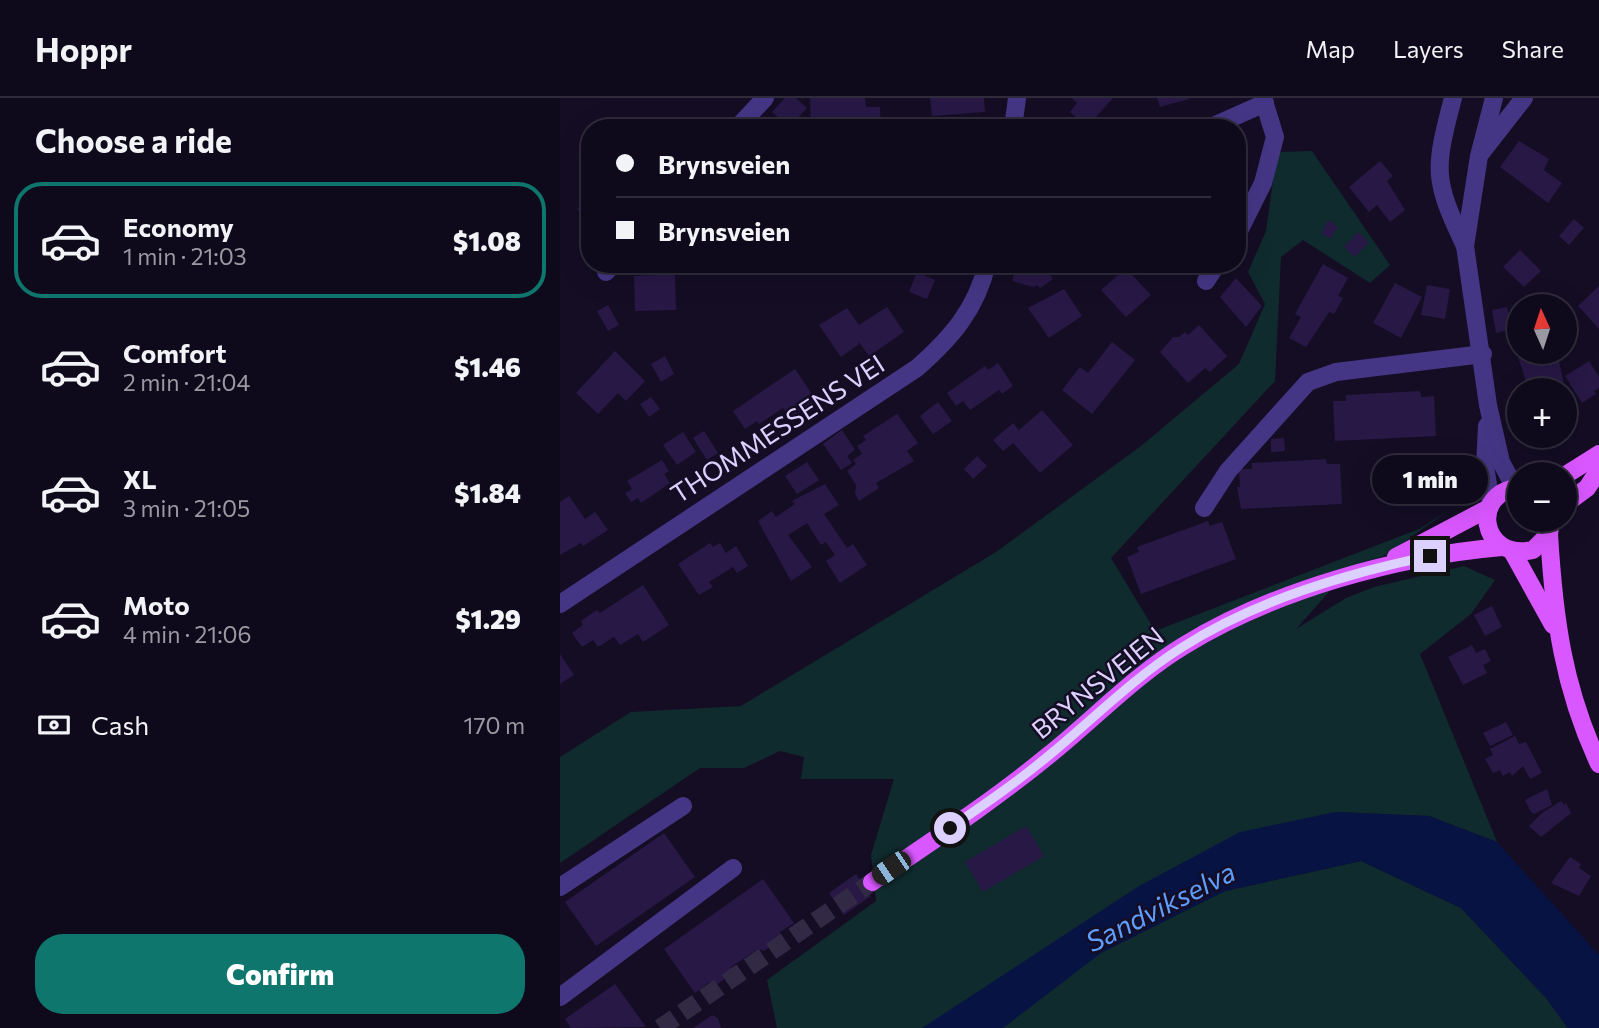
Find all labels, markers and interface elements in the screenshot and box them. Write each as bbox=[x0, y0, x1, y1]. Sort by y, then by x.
text: Hoppr bbox=[35, 28, 132, 69]
text: Map bbox=[1306, 34, 1355, 63]
text: Layers bbox=[1393, 34, 1464, 63]
text: Share bbox=[1502, 34, 1564, 63]
text: Choose a ride bbox=[35, 120, 232, 160]
text: Brynsveien bbox=[658, 148, 790, 179]
icon: car bbox=[39, 209, 102, 272]
text: Economy bbox=[123, 211, 234, 242]
text: Brynsveien bbox=[658, 215, 790, 246]
text: $1.08 bbox=[453, 225, 521, 256]
text: 1 min · 21:03 bbox=[123, 242, 247, 270]
north arrow bbox=[1507, 294, 1577, 364]
map controls bbox=[1507, 294, 1577, 532]
icon: car bbox=[39, 335, 102, 398]
text: Comfort bbox=[123, 337, 226, 368]
street label: THOMMESSENS VEI bbox=[664, 347, 890, 509]
text: $1.46 bbox=[454, 351, 521, 382]
text: 2 min · 21:04 bbox=[123, 368, 250, 396]
button: + bbox=[1507, 378, 1577, 448]
callout: 1 min bbox=[1372, 454, 1488, 504]
icon: car bbox=[39, 461, 102, 524]
button: − bbox=[1507, 462, 1577, 532]
text: XL bbox=[123, 463, 157, 494]
text: 1 min bbox=[1402, 465, 1458, 493]
text: $1.84 bbox=[454, 477, 521, 508]
text: 3 min · 21:05 bbox=[123, 494, 250, 522]
route end bbox=[1414, 540, 1446, 572]
icon: car bbox=[39, 587, 102, 650]
text: Moto bbox=[123, 589, 190, 620]
text: $1.29 bbox=[455, 603, 521, 634]
street label: BRYNSVEIEN bbox=[1025, 619, 1169, 745]
text: 4 min · 21:06 bbox=[123, 620, 252, 648]
icon: cash bbox=[35, 706, 73, 744]
text: Cash bbox=[91, 709, 149, 740]
text: 170 m bbox=[464, 711, 525, 739]
route start bbox=[934, 812, 966, 844]
car bbox=[868, 848, 915, 888]
water label: Sandvikselva bbox=[1079, 854, 1241, 958]
button: Confirm bbox=[35, 934, 525, 1014]

